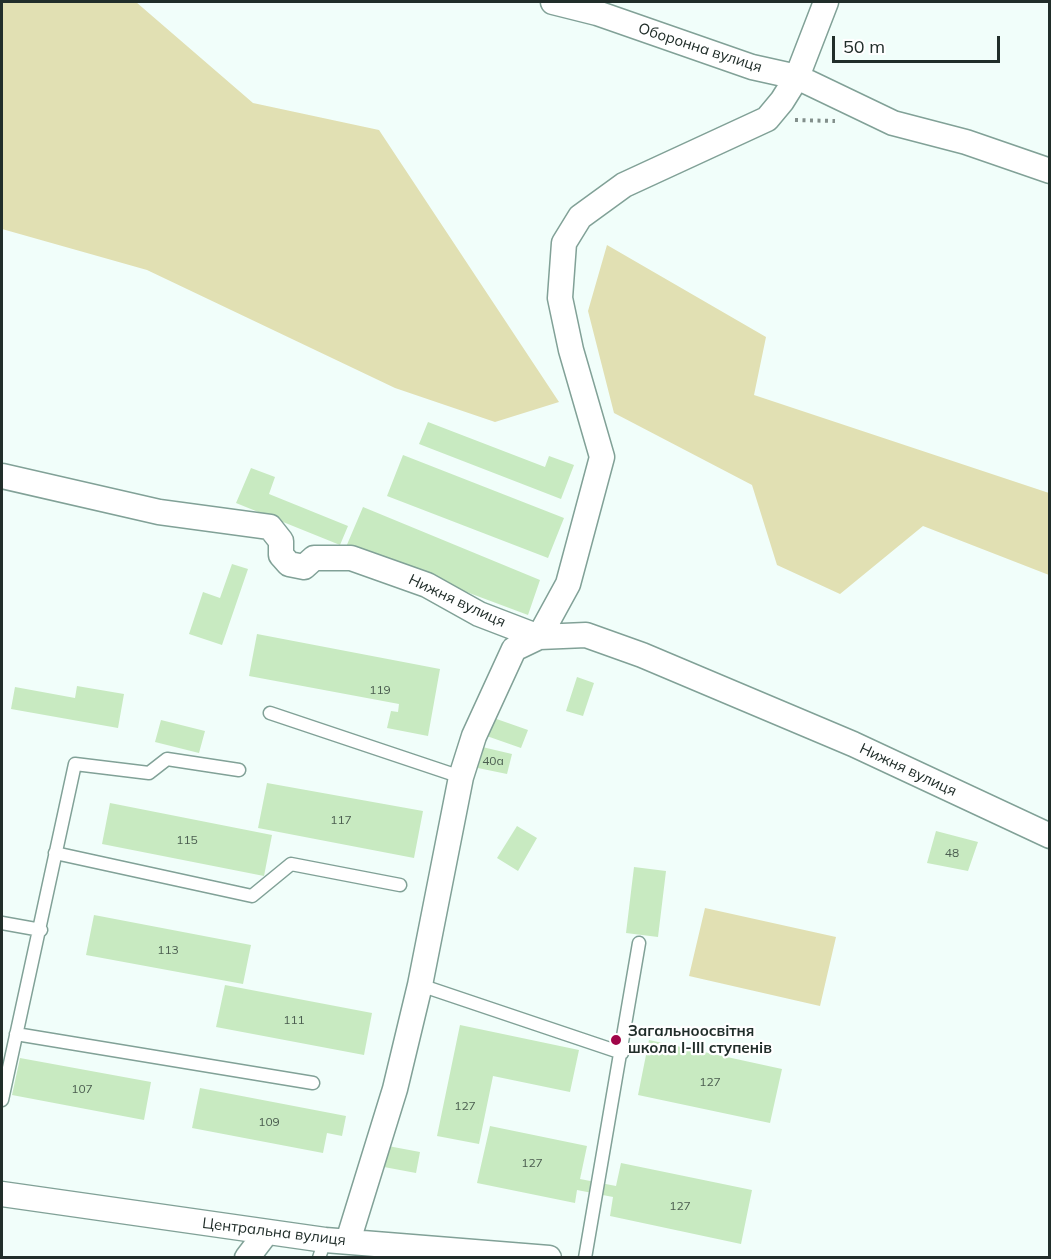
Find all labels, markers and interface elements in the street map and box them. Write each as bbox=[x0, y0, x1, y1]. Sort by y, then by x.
street label: Оборонна вулиця bbox=[636, 19, 764, 77]
scale bar bbox=[835, 24, 1003, 62]
text: 50 m bbox=[843, 35, 885, 58]
street label: Нижня вулиця bbox=[406, 571, 508, 631]
house number: 119 bbox=[369, 683, 391, 697]
street label: Нижня вулиця bbox=[857, 740, 959, 800]
house number: 40а bbox=[482, 754, 504, 768]
house number: 117 bbox=[330, 813, 352, 827]
house number: 115 bbox=[176, 833, 198, 847]
house number: 48 bbox=[945, 846, 959, 860]
house number: 113 bbox=[157, 943, 179, 957]
house number: 111 bbox=[283, 1013, 305, 1027]
place label: Загальноосвітня школа I-III ступенів bbox=[628, 1022, 772, 1057]
marker: Загальноосвітня школа I-III ступенів bbox=[609, 1033, 623, 1047]
house number: 127 bbox=[699, 1075, 721, 1089]
house number: 107 bbox=[71, 1082, 93, 1096]
house number: 127 bbox=[454, 1099, 476, 1113]
house number: 109 bbox=[258, 1115, 280, 1129]
house number: 127 bbox=[521, 1156, 543, 1170]
house number: 127 bbox=[669, 1199, 691, 1213]
street label: Центральна вулиця bbox=[201, 1214, 347, 1250]

